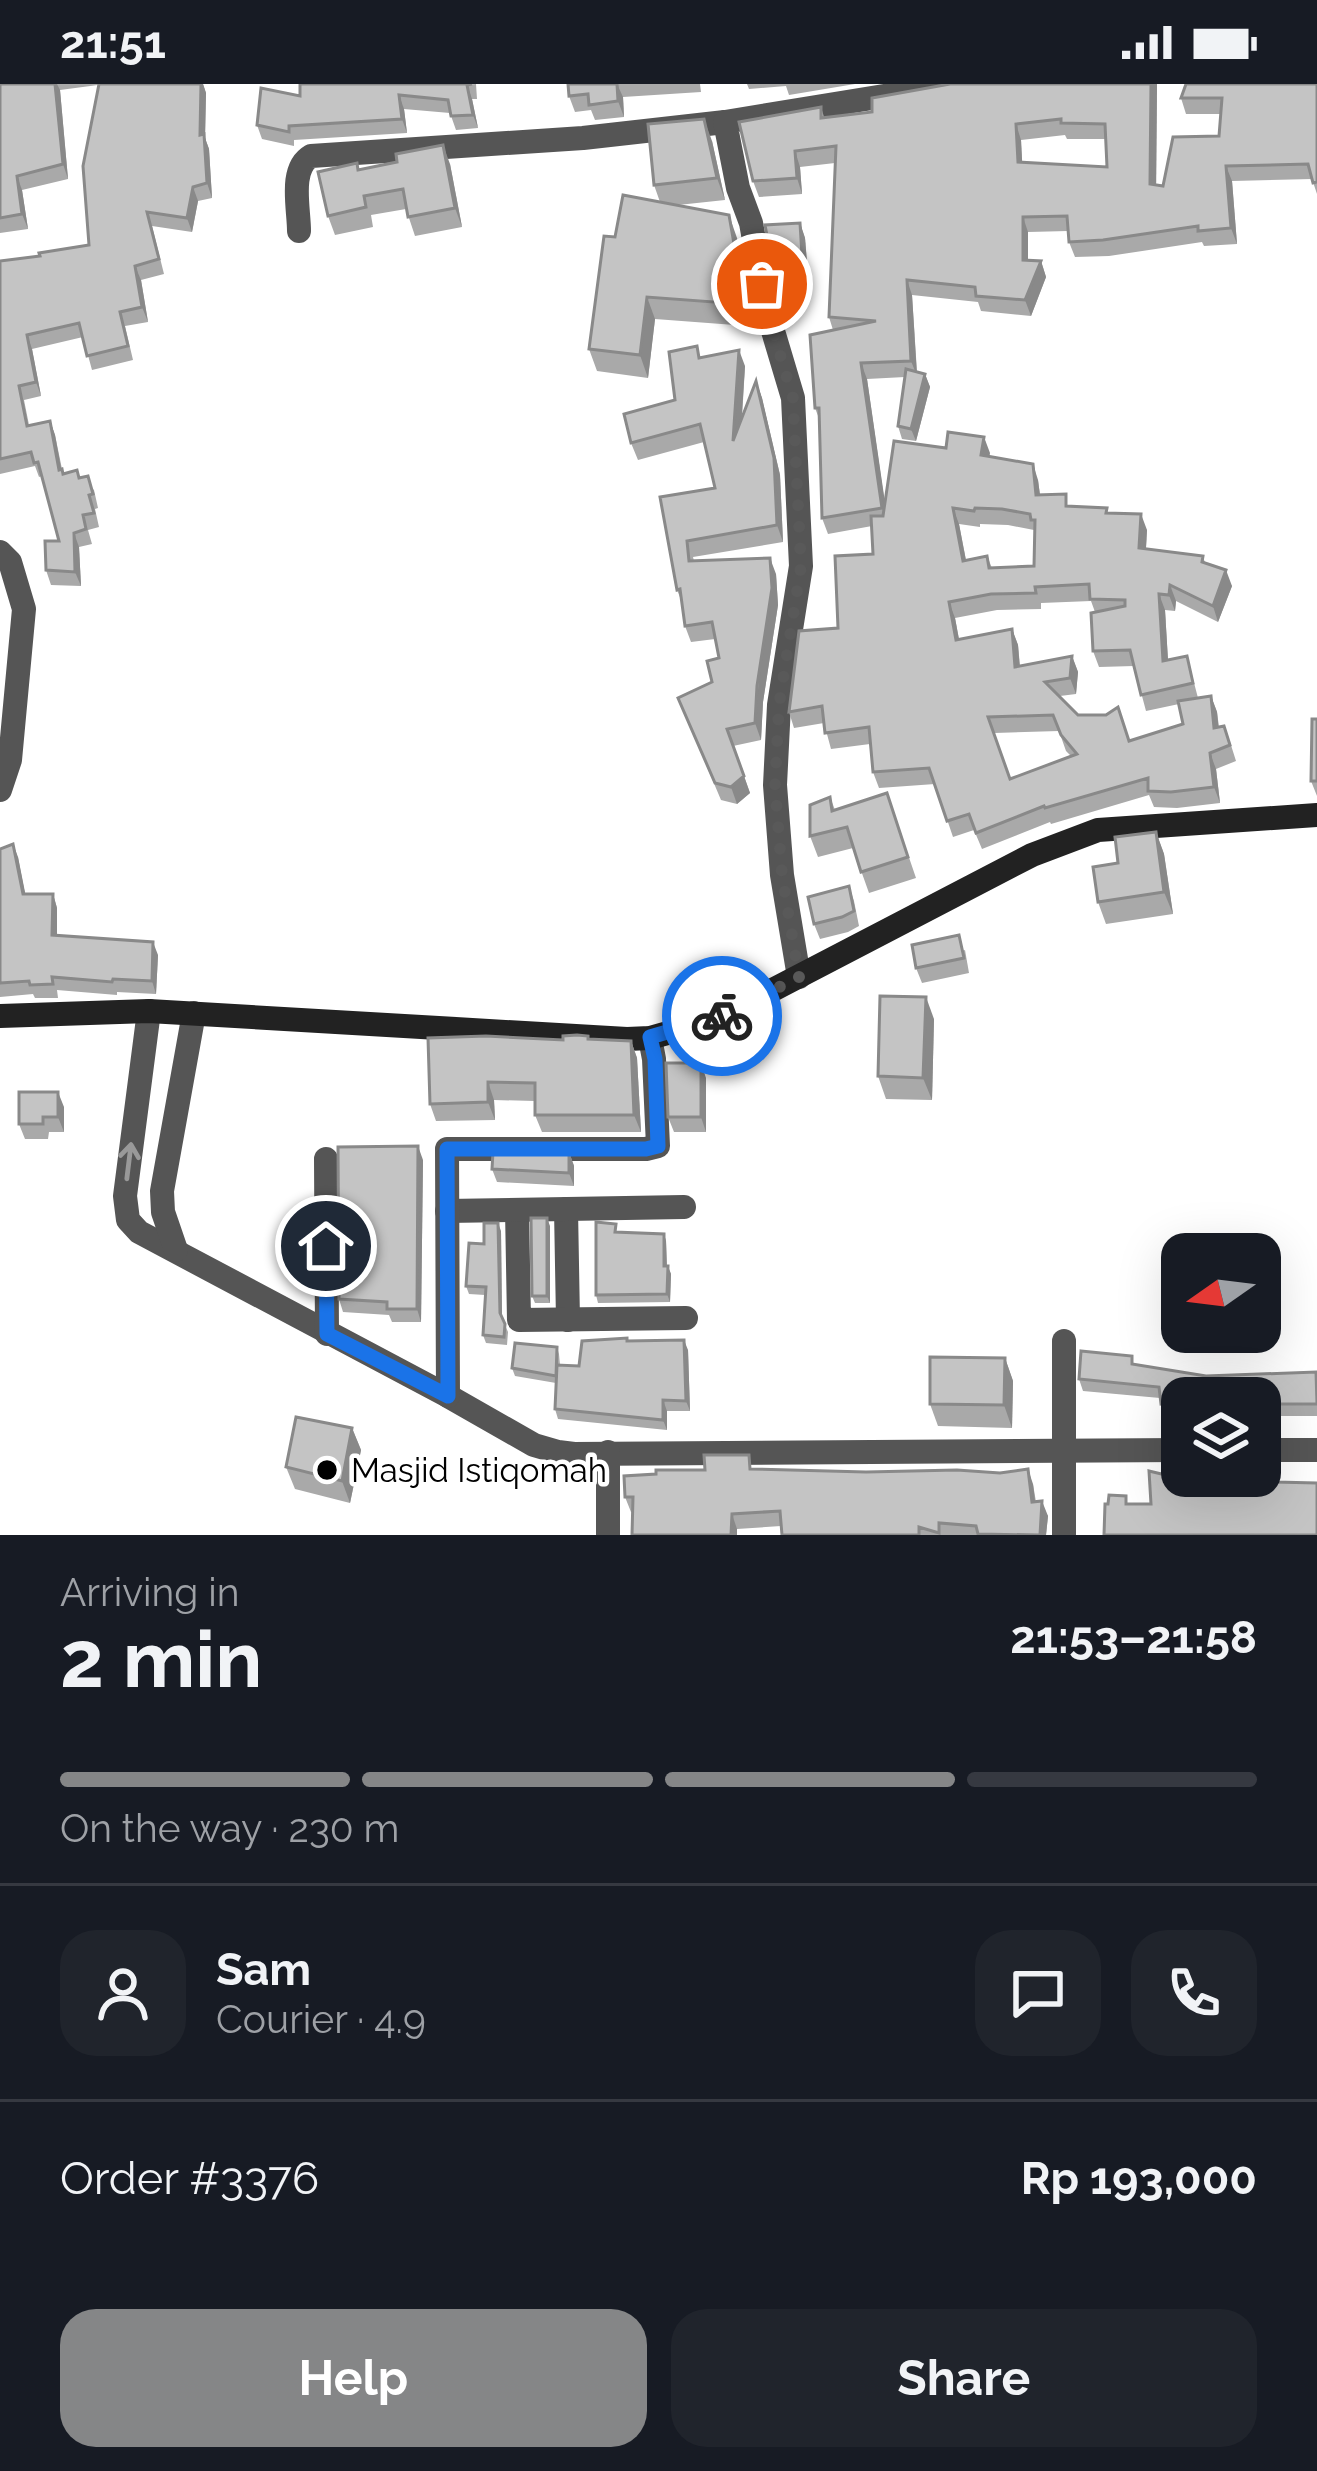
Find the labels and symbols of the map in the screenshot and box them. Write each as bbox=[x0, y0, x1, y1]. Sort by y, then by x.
pin bbox=[711, 233, 813, 335]
courier bbox=[662, 956, 782, 1076]
one-way arrow bbox=[119, 1142, 141, 1181]
pin bbox=[275, 1195, 377, 1297]
north arrow bbox=[1161, 1233, 1281, 1353]
place label: Masjid Istiqomah bbox=[351, 1451, 607, 1490]
marker: Masjid Istiqomah bbox=[314, 1457, 340, 1483]

